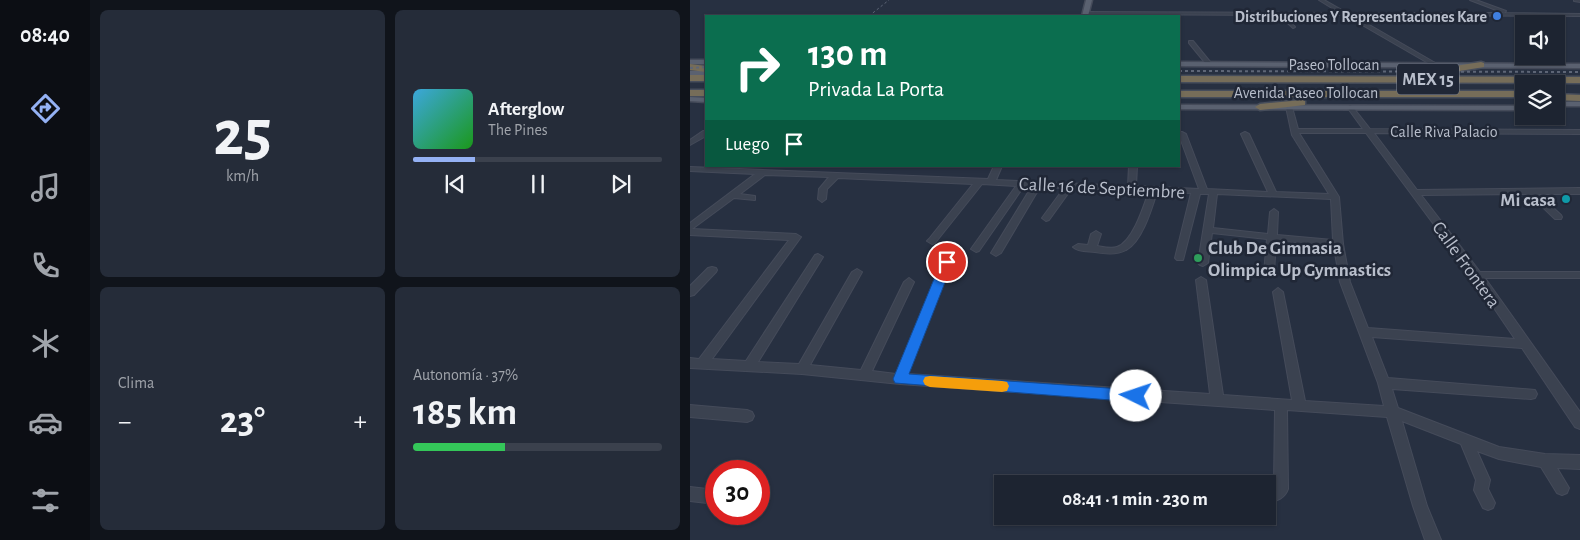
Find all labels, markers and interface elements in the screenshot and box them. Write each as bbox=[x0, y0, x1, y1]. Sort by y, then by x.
place label: Distribuciones Y Representaciones Kare bbox=[1235, 9, 1487, 25]
marker: Distribuciones Y Representaciones Kare bbox=[1491, 10, 1503, 22]
map controls bbox=[1515, 15, 1565, 125]
button: sound bbox=[1515, 15, 1565, 65]
text: 08:40 bbox=[20, 24, 70, 46]
icon: right bbox=[725, 35, 790, 100]
text: 130 m bbox=[808, 37, 887, 72]
street label: Paseo Tollocan bbox=[1289, 57, 1379, 73]
road number: MEX 15 bbox=[1397, 64, 1459, 95]
button: layers bbox=[1515, 75, 1565, 125]
text: Privada La Porta bbox=[808, 78, 944, 100]
street label: Avenida Paseo Tollocan bbox=[1234, 85, 1378, 101]
icon: directions bbox=[28, 91, 63, 126]
text: Afterglow bbox=[488, 100, 564, 119]
text: 25 bbox=[213, 102, 272, 167]
text: The Pines bbox=[488, 122, 548, 138]
street label: Calle Riva Palacio bbox=[1390, 124, 1498, 140]
icon: arrive bbox=[780, 130, 808, 158]
text: Luego bbox=[725, 135, 770, 154]
text: km/h bbox=[226, 168, 259, 184]
icon: music bbox=[28, 170, 63, 205]
icon: previous bbox=[441, 170, 469, 198]
icon: pause bbox=[524, 170, 552, 198]
icon: next bbox=[607, 170, 635, 198]
street label: Calle 16 de Septiembre bbox=[1018, 175, 1185, 202]
place label: Mi casa bbox=[1500, 191, 1556, 210]
marker: Mi casa bbox=[1560, 193, 1572, 205]
street label: Calle Frontera bbox=[1428, 218, 1504, 312]
place label: Club De Gimnasia Olimpica Up Gymnastics bbox=[1208, 239, 1391, 280]
pin bbox=[926, 241, 968, 283]
icon: phone bbox=[28, 248, 63, 283]
icon: arrive bbox=[933, 248, 961, 276]
marker: Club De Gimnasia Olimpica Up Gymnastics bbox=[1192, 252, 1204, 264]
icon: climate bbox=[28, 326, 63, 361]
text: Autonomía · 37% bbox=[413, 367, 518, 383]
position arrow bbox=[1109, 369, 1161, 421]
text: Clima bbox=[118, 375, 154, 391]
text: 185 km bbox=[413, 394, 517, 432]
text: 23° bbox=[220, 402, 265, 440]
icon: car bbox=[28, 405, 63, 440]
text: − bbox=[118, 408, 131, 436]
text: + bbox=[354, 408, 367, 436]
speed limit sign: 30 bbox=[705, 460, 770, 525]
icon: filters bbox=[28, 483, 63, 518]
text: 08:41 · 1 min · 230 m bbox=[1062, 490, 1208, 509]

